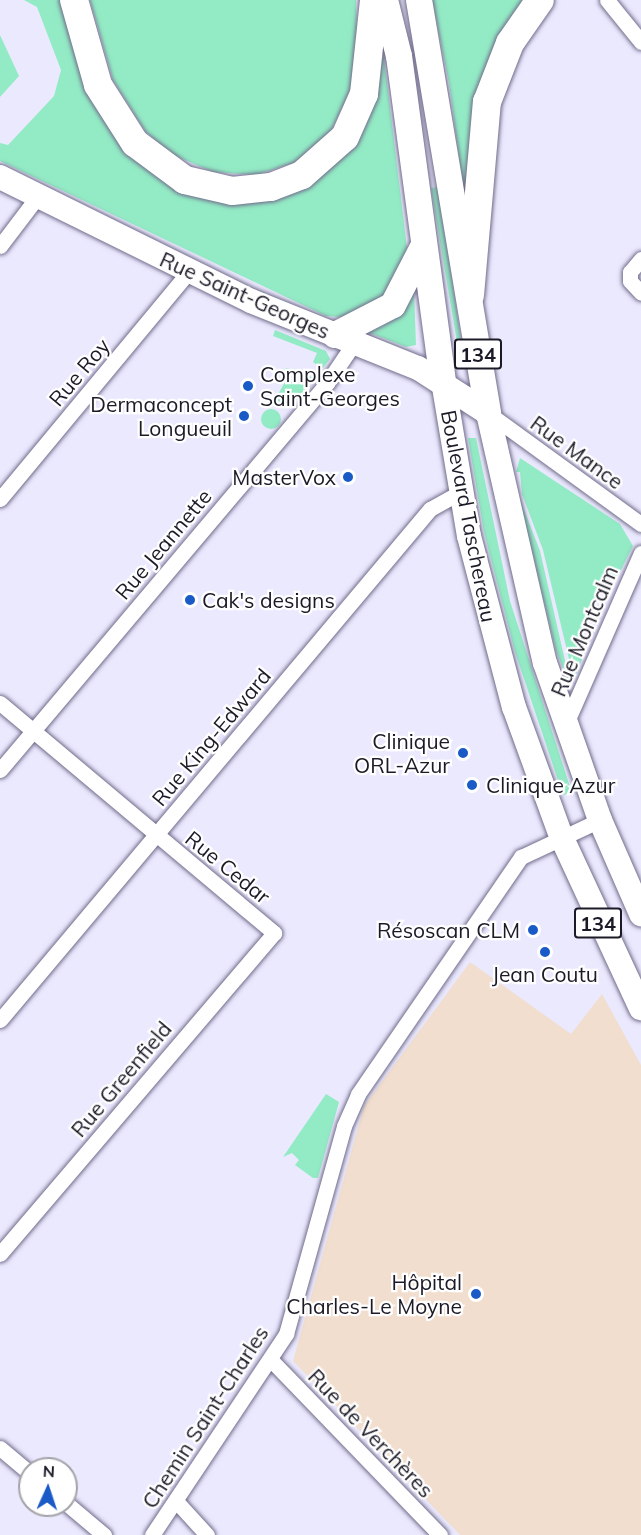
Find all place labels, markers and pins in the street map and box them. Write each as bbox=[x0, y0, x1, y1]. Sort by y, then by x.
place label: Complexe Saint-Georges bbox=[260, 361, 400, 411]
marker: Complexe Saint-Georges bbox=[241, 379, 255, 393]
place label: Dermaconcept Longueuil bbox=[90, 391, 232, 441]
marker: Dermaconcept Longueuil bbox=[237, 409, 251, 423]
place label: MasterVox bbox=[232, 464, 336, 490]
marker: MasterVox bbox=[341, 470, 355, 484]
place label: Cak's designs bbox=[202, 587, 335, 613]
marker: Cak's designs bbox=[183, 593, 197, 607]
place label: Clinique ORL-Azur bbox=[354, 728, 450, 778]
marker: Clinique ORL-Azur bbox=[454, 744, 472, 762]
place label: Clinique Azur bbox=[486, 772, 615, 798]
marker: Clinique Azur bbox=[463, 776, 481, 794]
place label: Résoscan CLM bbox=[377, 917, 520, 943]
marker: Résoscan CLM bbox=[524, 921, 542, 939]
marker: Jean Coutu bbox=[538, 945, 552, 959]
place label: Jean Coutu bbox=[492, 961, 598, 987]
place label: Hôpital Charles-Le Moyne bbox=[286, 1269, 462, 1319]
marker: Hôpital Charles-Le Moyne bbox=[467, 1285, 485, 1303]

